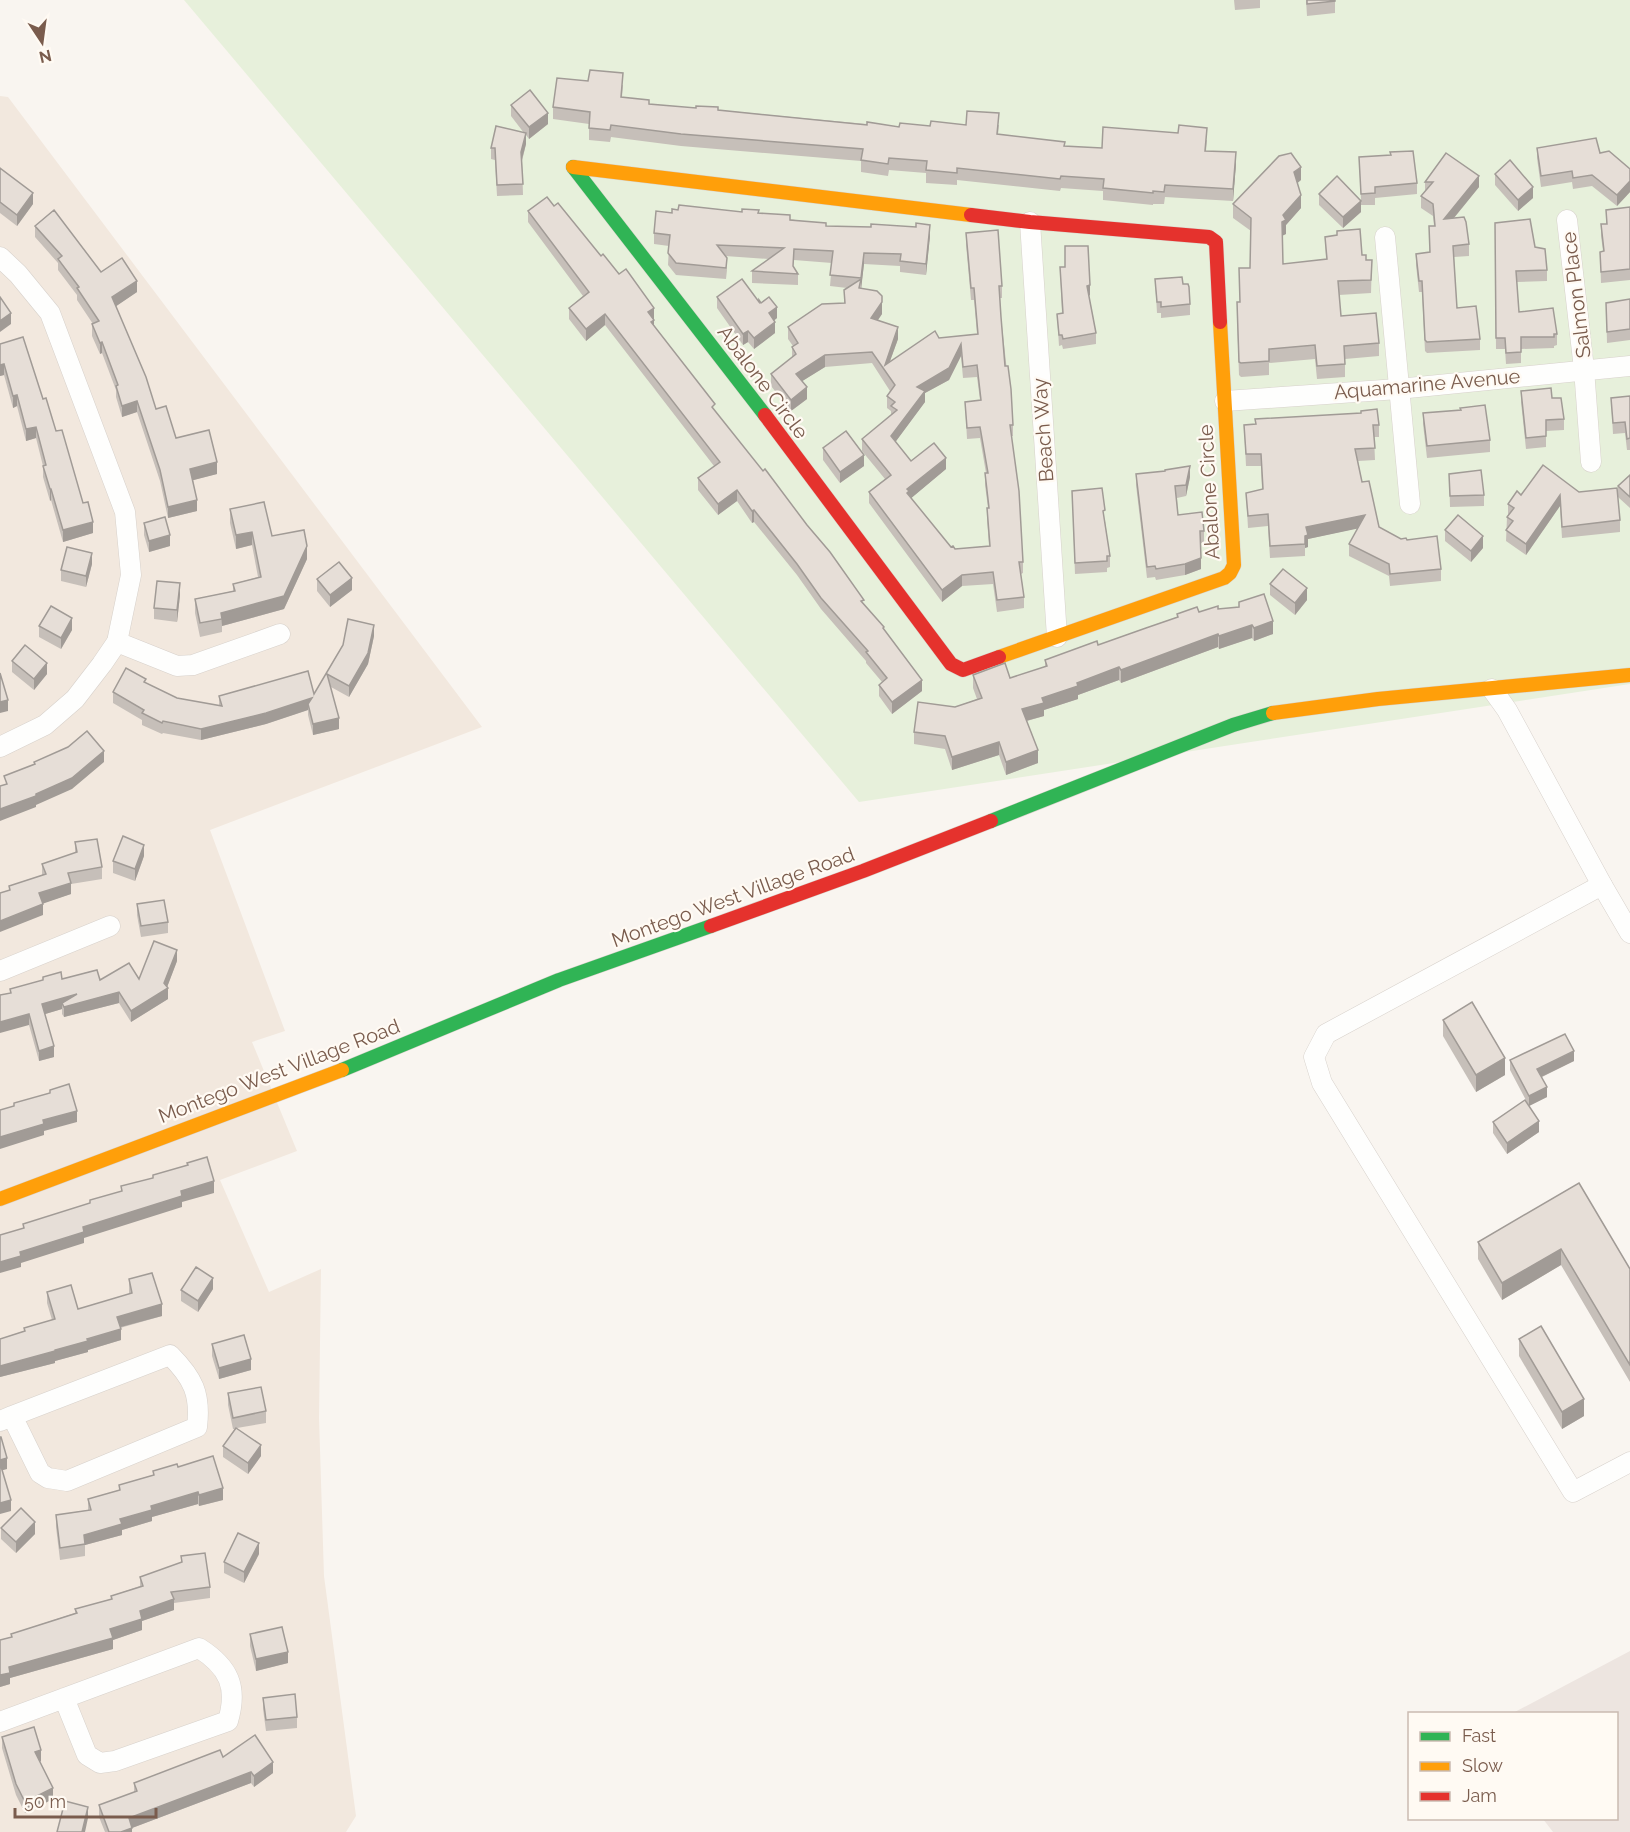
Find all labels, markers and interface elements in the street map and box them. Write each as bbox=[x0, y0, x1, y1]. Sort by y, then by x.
north arrow bbox=[12, 12, 72, 72]
text: N bbox=[37, 45, 53, 67]
street label: Salmon Place bbox=[1556, 230, 1596, 359]
street label: Abalone Circle bbox=[713, 321, 814, 444]
street label: Aquamarine Avenue bbox=[1333, 364, 1521, 404]
street label: Beach Way bbox=[1027, 377, 1059, 483]
street label: Abalone Circle bbox=[1193, 423, 1225, 560]
street label: Montego West Village Road bbox=[608, 842, 858, 952]
street label: Montego West Village Road bbox=[155, 1014, 403, 1128]
legend bbox=[1408, 1712, 1618, 1820]
text: Fast bbox=[1462, 1725, 1496, 1746]
text: Slow bbox=[1462, 1755, 1503, 1776]
scale bar bbox=[15, 1781, 156, 1819]
text: Jam bbox=[1462, 1785, 1497, 1806]
text: 50 m bbox=[24, 1791, 66, 1812]

